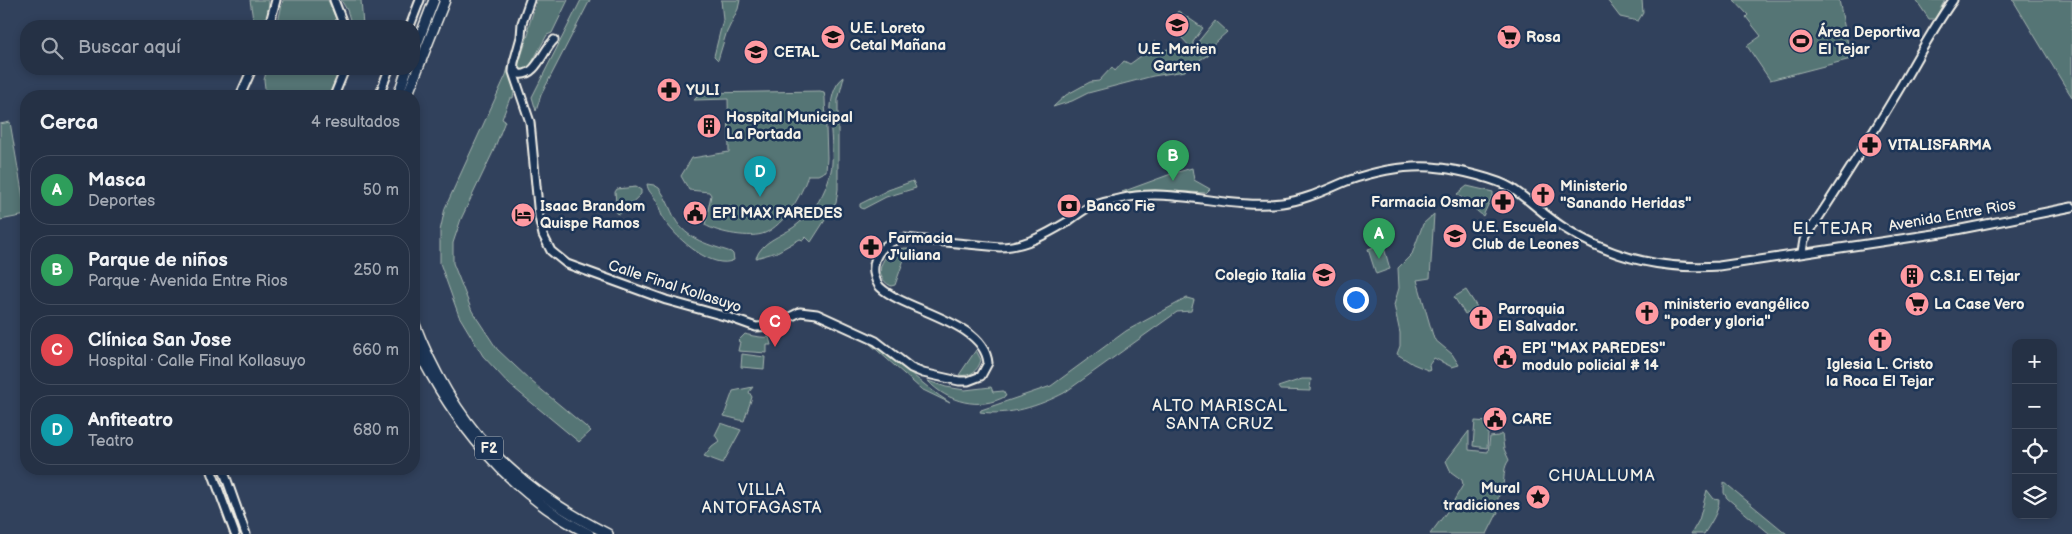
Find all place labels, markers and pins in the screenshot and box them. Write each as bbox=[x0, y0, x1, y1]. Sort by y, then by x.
school or university icon: U.E. Marien Garten bbox=[1164, 12, 1190, 38]
place label: U.E. Loreto Cetal Mañana bbox=[850, 19, 946, 55]
place label: Área Deportiva El Tejar bbox=[1817, 22, 1920, 59]
school or university icon: U.E. Loreto Cetal Mañana bbox=[820, 24, 846, 50]
supermarket icon: Rosa bbox=[1496, 24, 1522, 50]
place label: Rosa bbox=[1526, 28, 1561, 47]
sports icon: Área Deportiva El Tejar bbox=[1788, 28, 1814, 54]
school or university icon: CETAL bbox=[743, 39, 769, 65]
place label: U.E. Marien Garten bbox=[1138, 40, 1216, 76]
place label: CETAL bbox=[774, 43, 820, 62]
pharmacy icon: YULI bbox=[656, 77, 682, 103]
place label: YULI bbox=[686, 81, 719, 100]
place label: Hospital Municipal La Portada bbox=[726, 108, 853, 144]
building icon: Hospital Municipal La Portada bbox=[696, 113, 722, 139]
pharmacy icon: VITALISFARMA bbox=[1857, 132, 1883, 158]
place label: VITALISFARMA bbox=[1888, 136, 1992, 155]
pin: B bbox=[1157, 140, 1189, 181]
pin: D bbox=[744, 156, 776, 197]
place label: Ministerio "Sanando Heridas" bbox=[1560, 177, 1692, 213]
church icon: Ministerio "Sanando Heridas" bbox=[1530, 182, 1556, 208]
pharmacy icon: Farmacia Osmar bbox=[1490, 189, 1516, 215]
bank icon: Banco Fie bbox=[1056, 193, 1082, 219]
place label: Farmacia Osmar bbox=[1371, 193, 1487, 212]
place label: Isaac Brandom Quispe Ramos bbox=[540, 197, 645, 233]
place label: Banco Fie bbox=[1086, 197, 1156, 216]
public building icon: EPI MAX PAREDES bbox=[682, 200, 708, 226]
hotel icon: Isaac Brandom Quispe Ramos bbox=[510, 202, 536, 228]
place label: EPI MAX PAREDES bbox=[712, 204, 842, 223]
pin: A bbox=[1363, 218, 1395, 259]
place label: U.E. Escuela Club de Leones bbox=[1472, 218, 1579, 254]
school or university icon: U.E. Escuela Club de Leones bbox=[1442, 223, 1468, 249]
place label: Farmacia J'uliana bbox=[888, 229, 953, 265]
pharmacy icon: Farmacia J'uliana bbox=[858, 234, 884, 260]
school or university icon: Colegio Italia bbox=[1311, 262, 1337, 288]
building icon: C.S.I. El Tejar bbox=[1899, 263, 1925, 289]
place label: Colegio Italia bbox=[1215, 266, 1306, 285]
place label: C.S.I. El Tejar bbox=[1930, 267, 2021, 286]
supermarket icon: La Case Vero bbox=[1904, 291, 1930, 317]
place label: ministerio evangélico "poder y gloria" bbox=[1664, 295, 1810, 331]
place label: La Case Vero bbox=[1934, 295, 2025, 314]
place label: Parroquia El Salvador. bbox=[1498, 300, 1578, 336]
church icon: ministerio evangélico "poder y gloria" bbox=[1634, 300, 1660, 326]
church icon: Parroquia El Salvador. bbox=[1468, 305, 1494, 331]
pin: C bbox=[759, 306, 791, 347]
church icon: Iglesia L. Cristo la Roca El Tejar bbox=[1867, 327, 1893, 353]
place label: EPI "MAX PAREDES" modulo policial # 14 bbox=[1522, 339, 1665, 375]
public building icon: EPI "MAX PAREDES" modulo policial # 14 bbox=[1492, 344, 1518, 370]
place label: Iglesia L. Cristo la Roca El Tejar bbox=[1826, 355, 1935, 391]
public building icon: CARE bbox=[1482, 406, 1508, 432]
place label: CARE bbox=[1512, 410, 1552, 429]
place label: Mural tradiciones bbox=[1443, 479, 1520, 515]
place icon: Mural tradiciones bbox=[1525, 484, 1551, 510]

